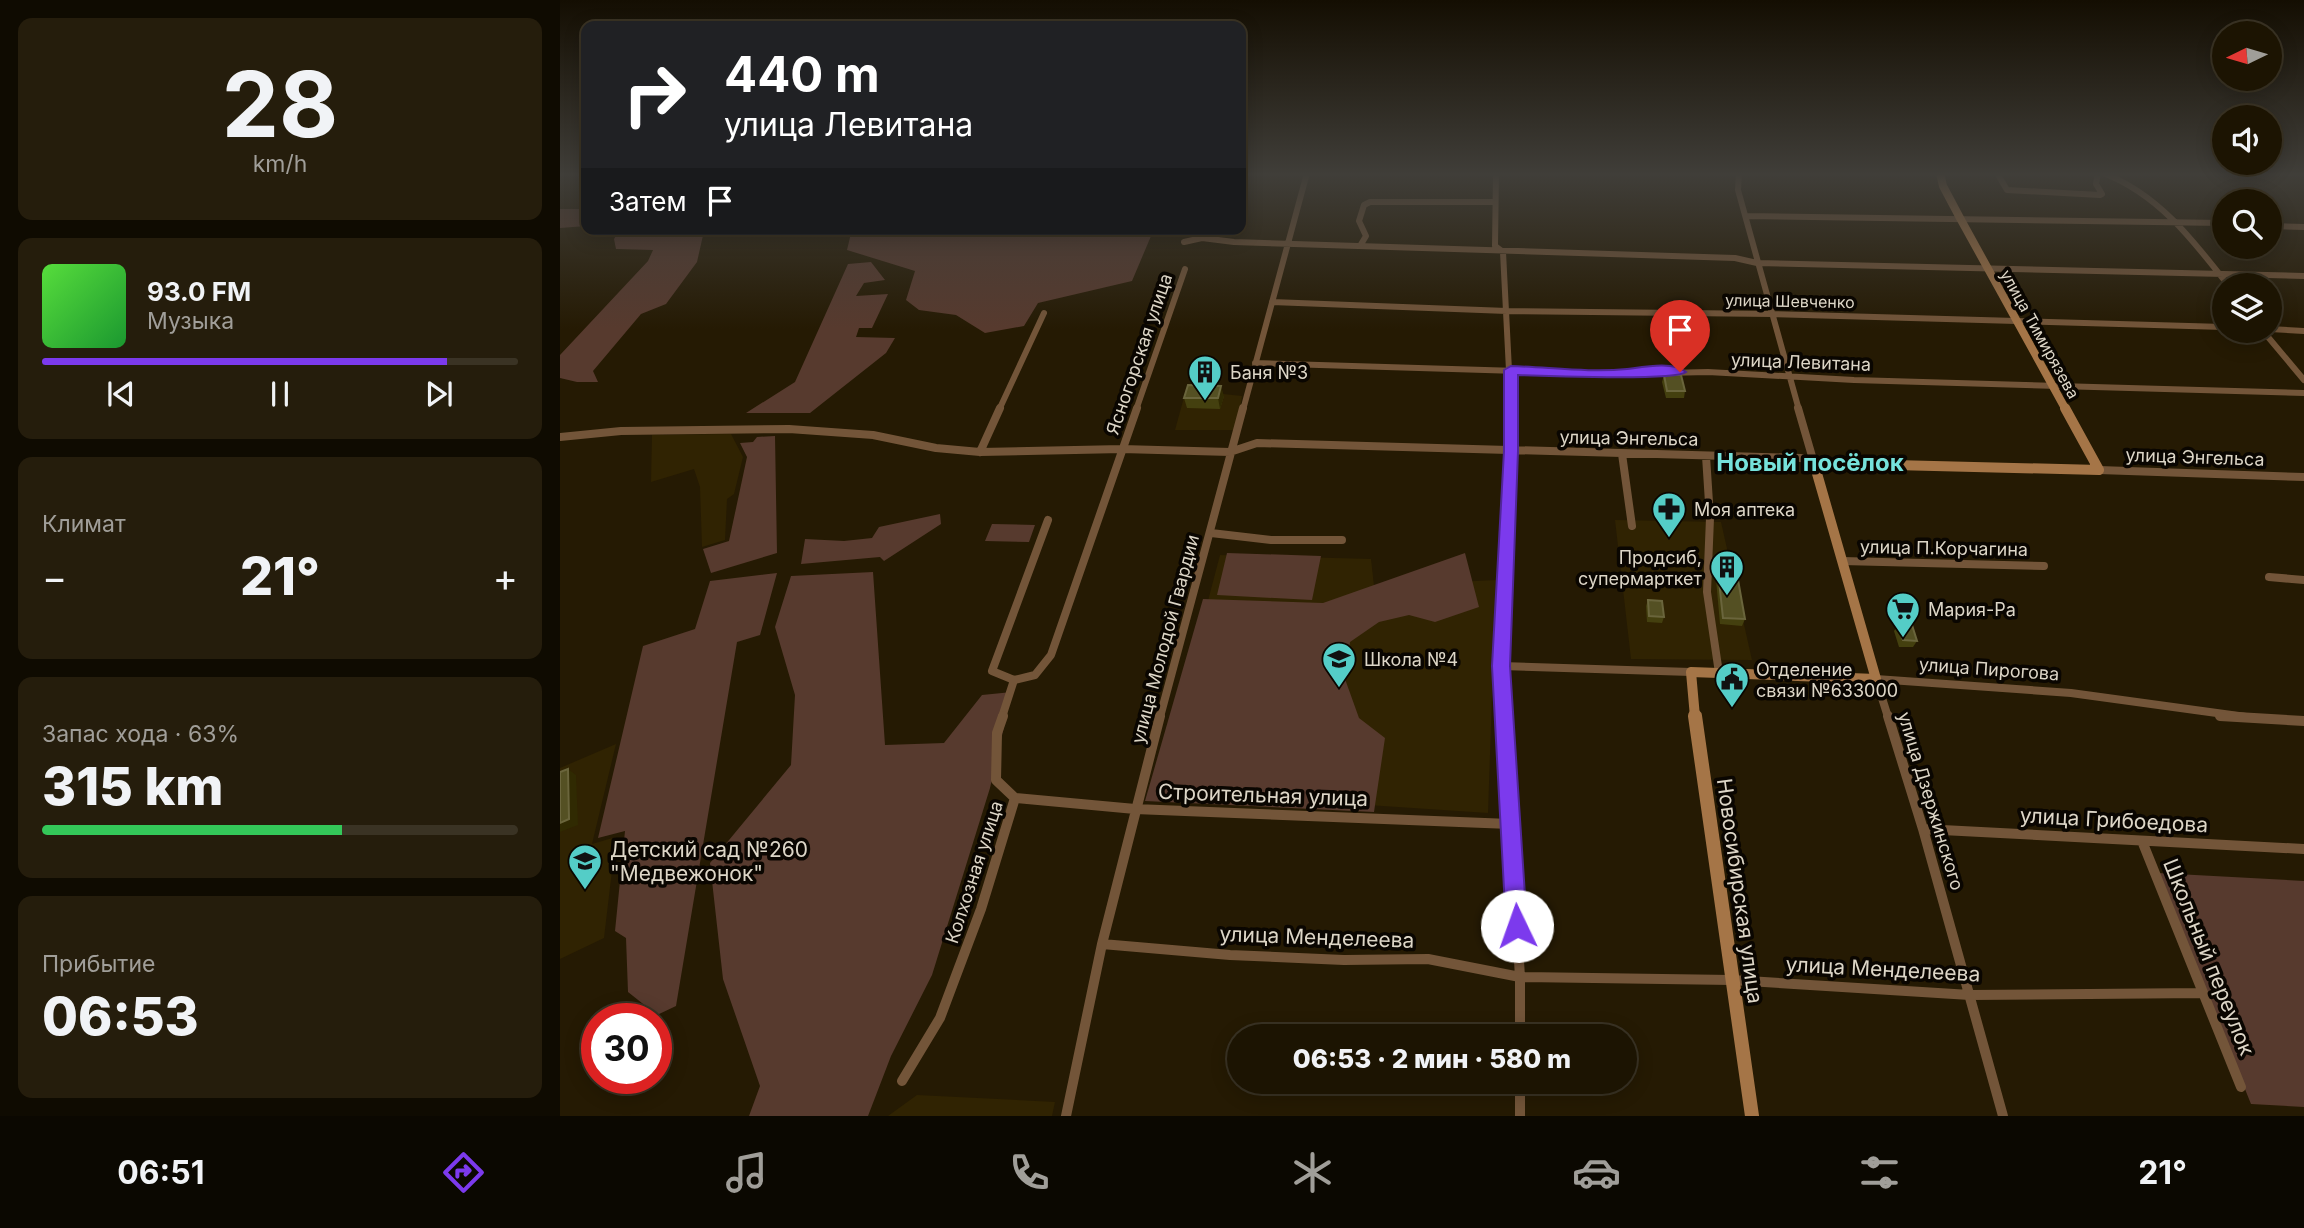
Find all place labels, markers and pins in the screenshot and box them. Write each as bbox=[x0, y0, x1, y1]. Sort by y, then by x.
pin bbox=[1650, 300, 1710, 372]
building icon: Баня №3 bbox=[1186, 353, 1224, 402]
place label: Баня №3 bbox=[1230, 362, 1308, 383]
pharmacy icon: Моя аптека bbox=[1650, 490, 1688, 539]
place label: Моя аптека bbox=[1694, 499, 1795, 520]
place label: Продсиб, супермарткет bbox=[1578, 547, 1703, 589]
building icon: Продсиб, супермарткет bbox=[1708, 548, 1746, 597]
supermarket icon: Мария-Ра bbox=[1884, 590, 1922, 639]
place label: Мария-Ра bbox=[1928, 599, 2016, 620]
school or university icon: Школа №4 bbox=[1320, 640, 1358, 689]
place label: Школа №4 bbox=[1364, 649, 1458, 670]
place label: Отделение связи №633000 bbox=[1756, 659, 1898, 701]
public building icon: Отделение связи №633000 bbox=[1713, 660, 1751, 709]
place label: Детский сад №260 "Медвежонок" bbox=[610, 837, 808, 886]
school or university icon: Детский сад №260 "Медвежонок" bbox=[566, 842, 604, 891]

